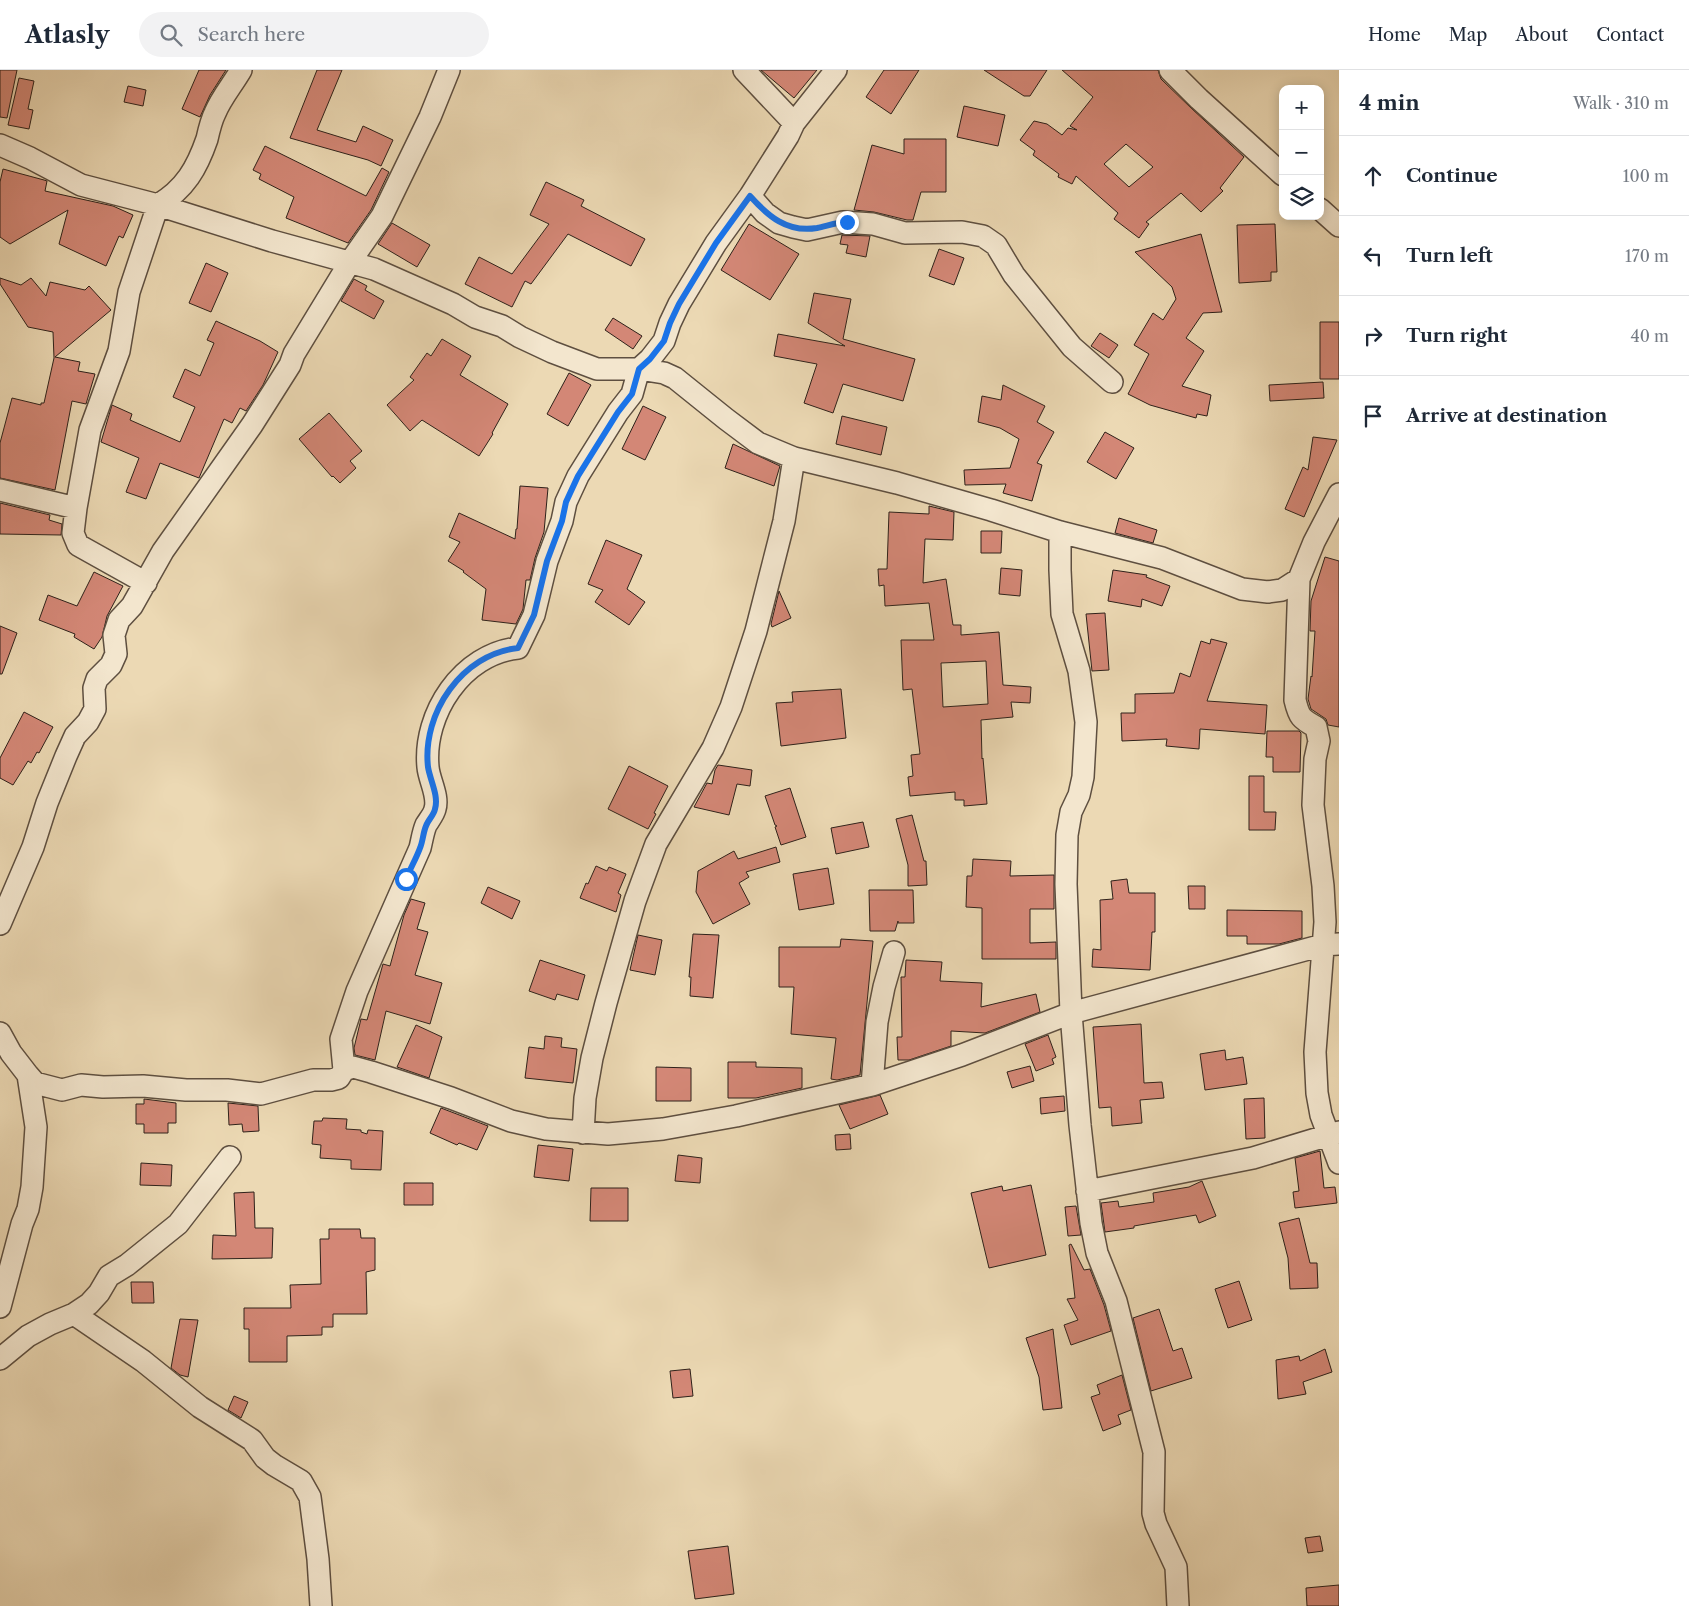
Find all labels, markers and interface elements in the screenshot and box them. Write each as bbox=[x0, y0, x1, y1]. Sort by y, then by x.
search box bbox=[139, 12, 489, 57]
text: Atlasly bbox=[25, 20, 109, 49]
icon: search bbox=[157, 21, 185, 49]
text: Search here bbox=[197, 23, 305, 46]
text: Home bbox=[1368, 24, 1421, 46]
text: Map bbox=[1449, 24, 1487, 46]
text: About bbox=[1515, 24, 1568, 46]
text: Contact bbox=[1596, 24, 1664, 46]
map controls bbox=[1279, 85, 1324, 220]
button: + bbox=[1279, 85, 1324, 130]
text: 4 min bbox=[1359, 90, 1420, 115]
text: Walk · 310 m bbox=[1573, 93, 1669, 113]
button: − bbox=[1279, 130, 1324, 175]
icon: ahead bbox=[1359, 162, 1387, 190]
text: Continue bbox=[1406, 164, 1498, 187]
text: 100 m bbox=[1623, 166, 1669, 186]
button: layers bbox=[1279, 175, 1324, 220]
route end bbox=[836, 211, 859, 234]
icon: left bbox=[1359, 242, 1387, 270]
text: Turn left bbox=[1406, 244, 1493, 267]
text: 170 m bbox=[1625, 246, 1669, 266]
icon: right bbox=[1359, 322, 1387, 350]
text: Turn right bbox=[1406, 324, 1507, 347]
text: 40 m bbox=[1630, 326, 1669, 346]
icon: arrive bbox=[1359, 402, 1387, 430]
text: Arrive at destination bbox=[1406, 404, 1607, 427]
route start bbox=[395, 868, 418, 891]

